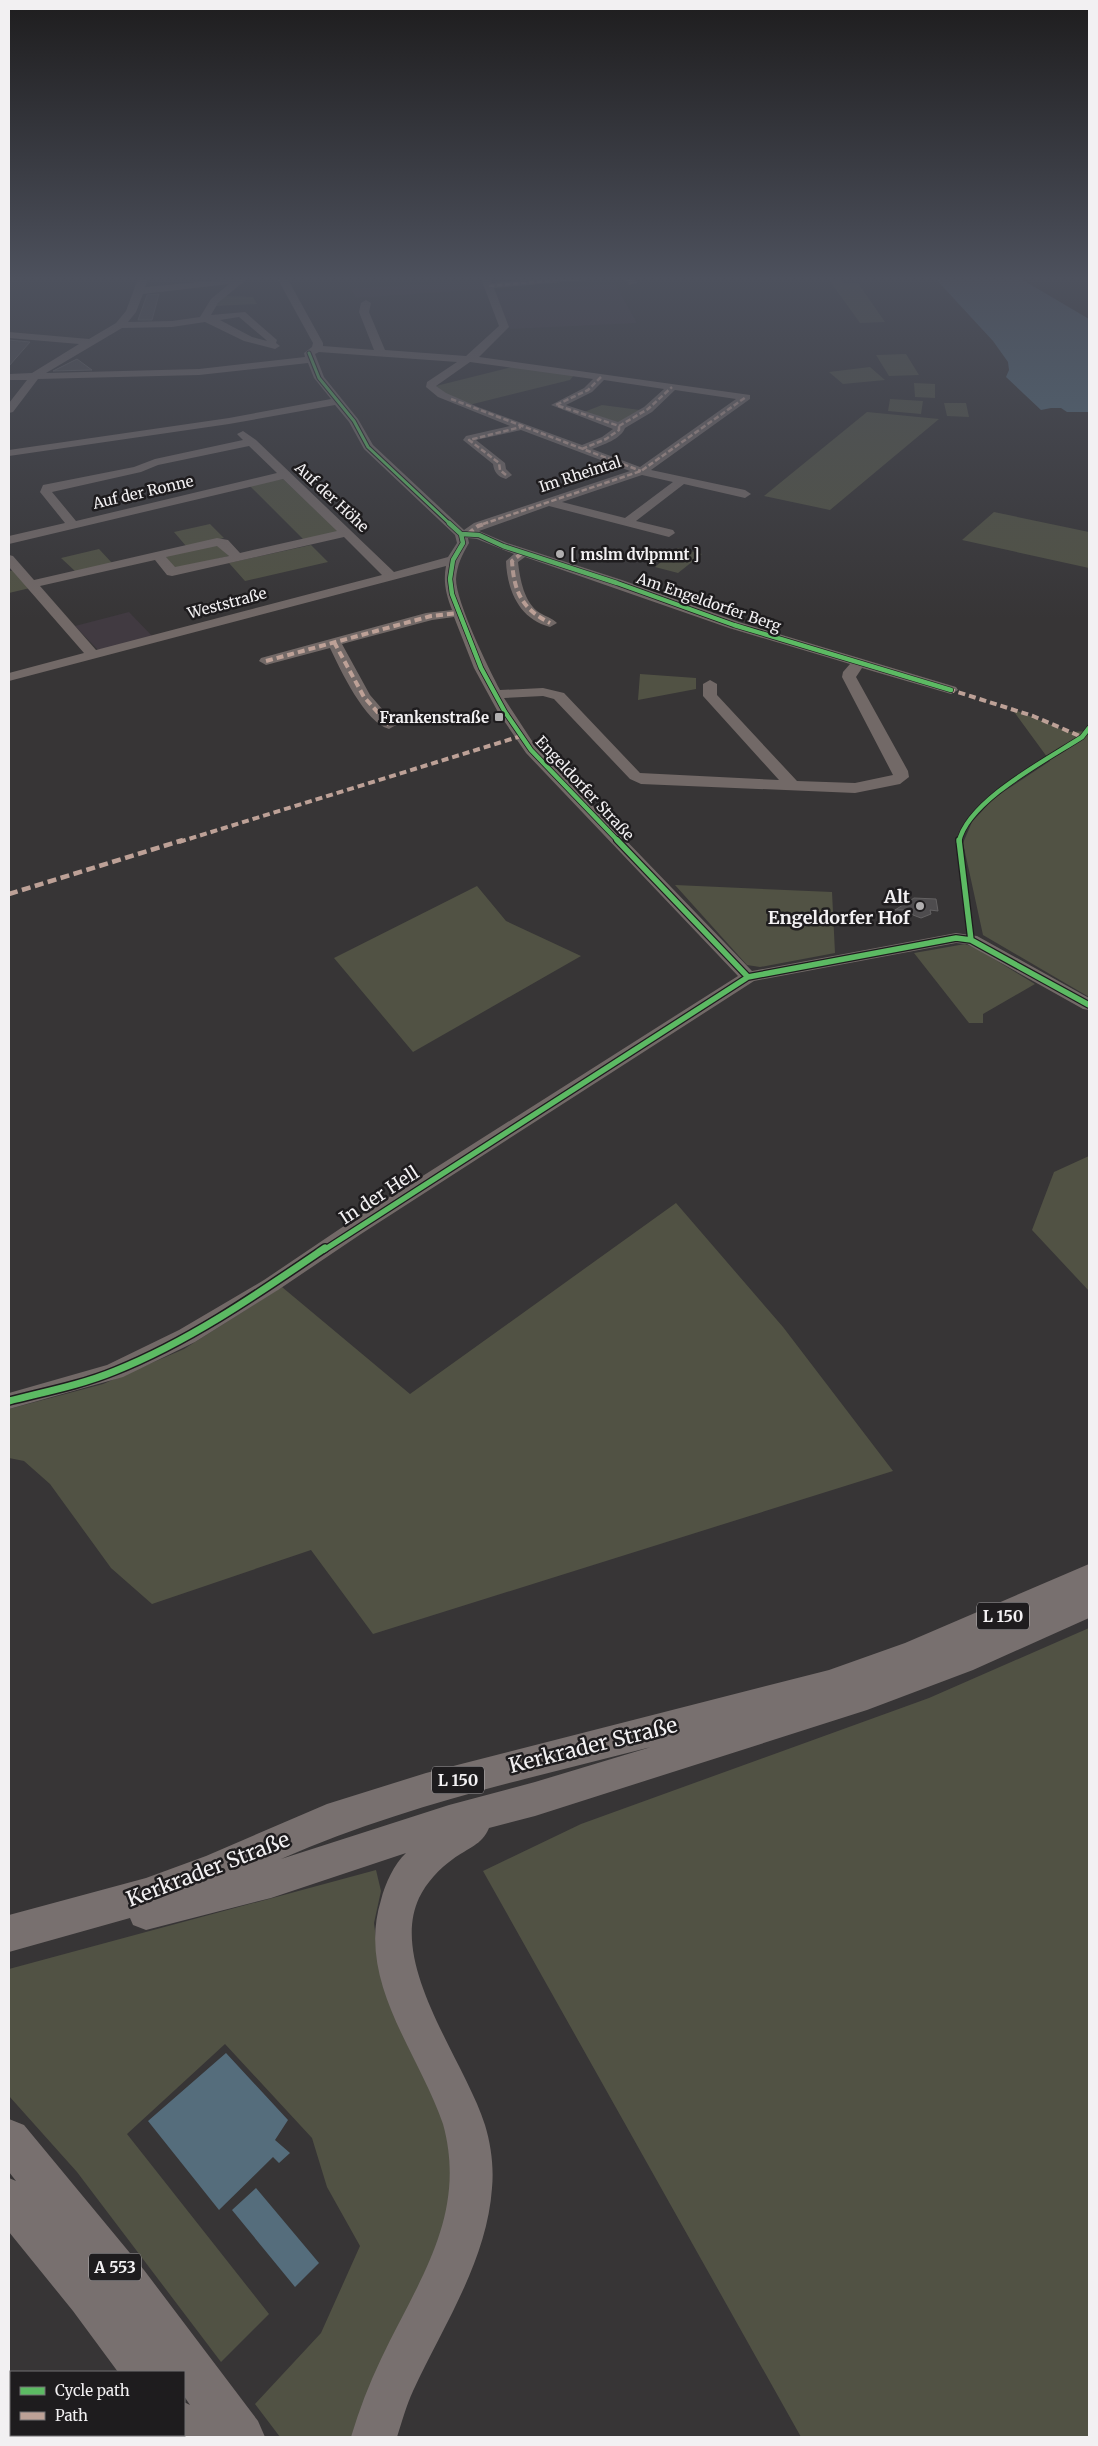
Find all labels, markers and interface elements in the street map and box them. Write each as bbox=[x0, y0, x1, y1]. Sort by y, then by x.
street label: Im Rheintal bbox=[537, 452, 624, 496]
street label: Auf der Höhe bbox=[290, 457, 373, 536]
street label: Auf der Ronne bbox=[90, 471, 195, 513]
place label: [ mslm dvlpmnt ] bbox=[570, 545, 700, 564]
marker: [ mslm dvlpmnt ] bbox=[554, 548, 566, 560]
street label: Am Engeldorfer Berg bbox=[633, 568, 784, 636]
street label: Weststraße bbox=[184, 583, 269, 623]
place label: Frankenstraße bbox=[380, 708, 489, 727]
marker: Frankenstraße bbox=[493, 711, 505, 723]
street label: Engeldorfer Straße bbox=[532, 732, 638, 844]
place label: Alt Engeldorfer Hof bbox=[768, 885, 911, 929]
marker: Alt Engeldorfer Hof bbox=[914, 900, 926, 912]
street label: In der Hell bbox=[335, 1161, 423, 1229]
road number: L 150 bbox=[977, 1602, 1029, 1630]
street label: Kerkrader Straße bbox=[506, 1711, 680, 1779]
road number: L 150 bbox=[432, 1766, 484, 1794]
street label: Kerkrader Straße bbox=[123, 1825, 294, 1913]
road number: A 553 bbox=[89, 2254, 141, 2280]
legend bbox=[10, 2371, 185, 2436]
text: Cycle path bbox=[55, 2381, 130, 2400]
text: Path bbox=[55, 2406, 88, 2425]

